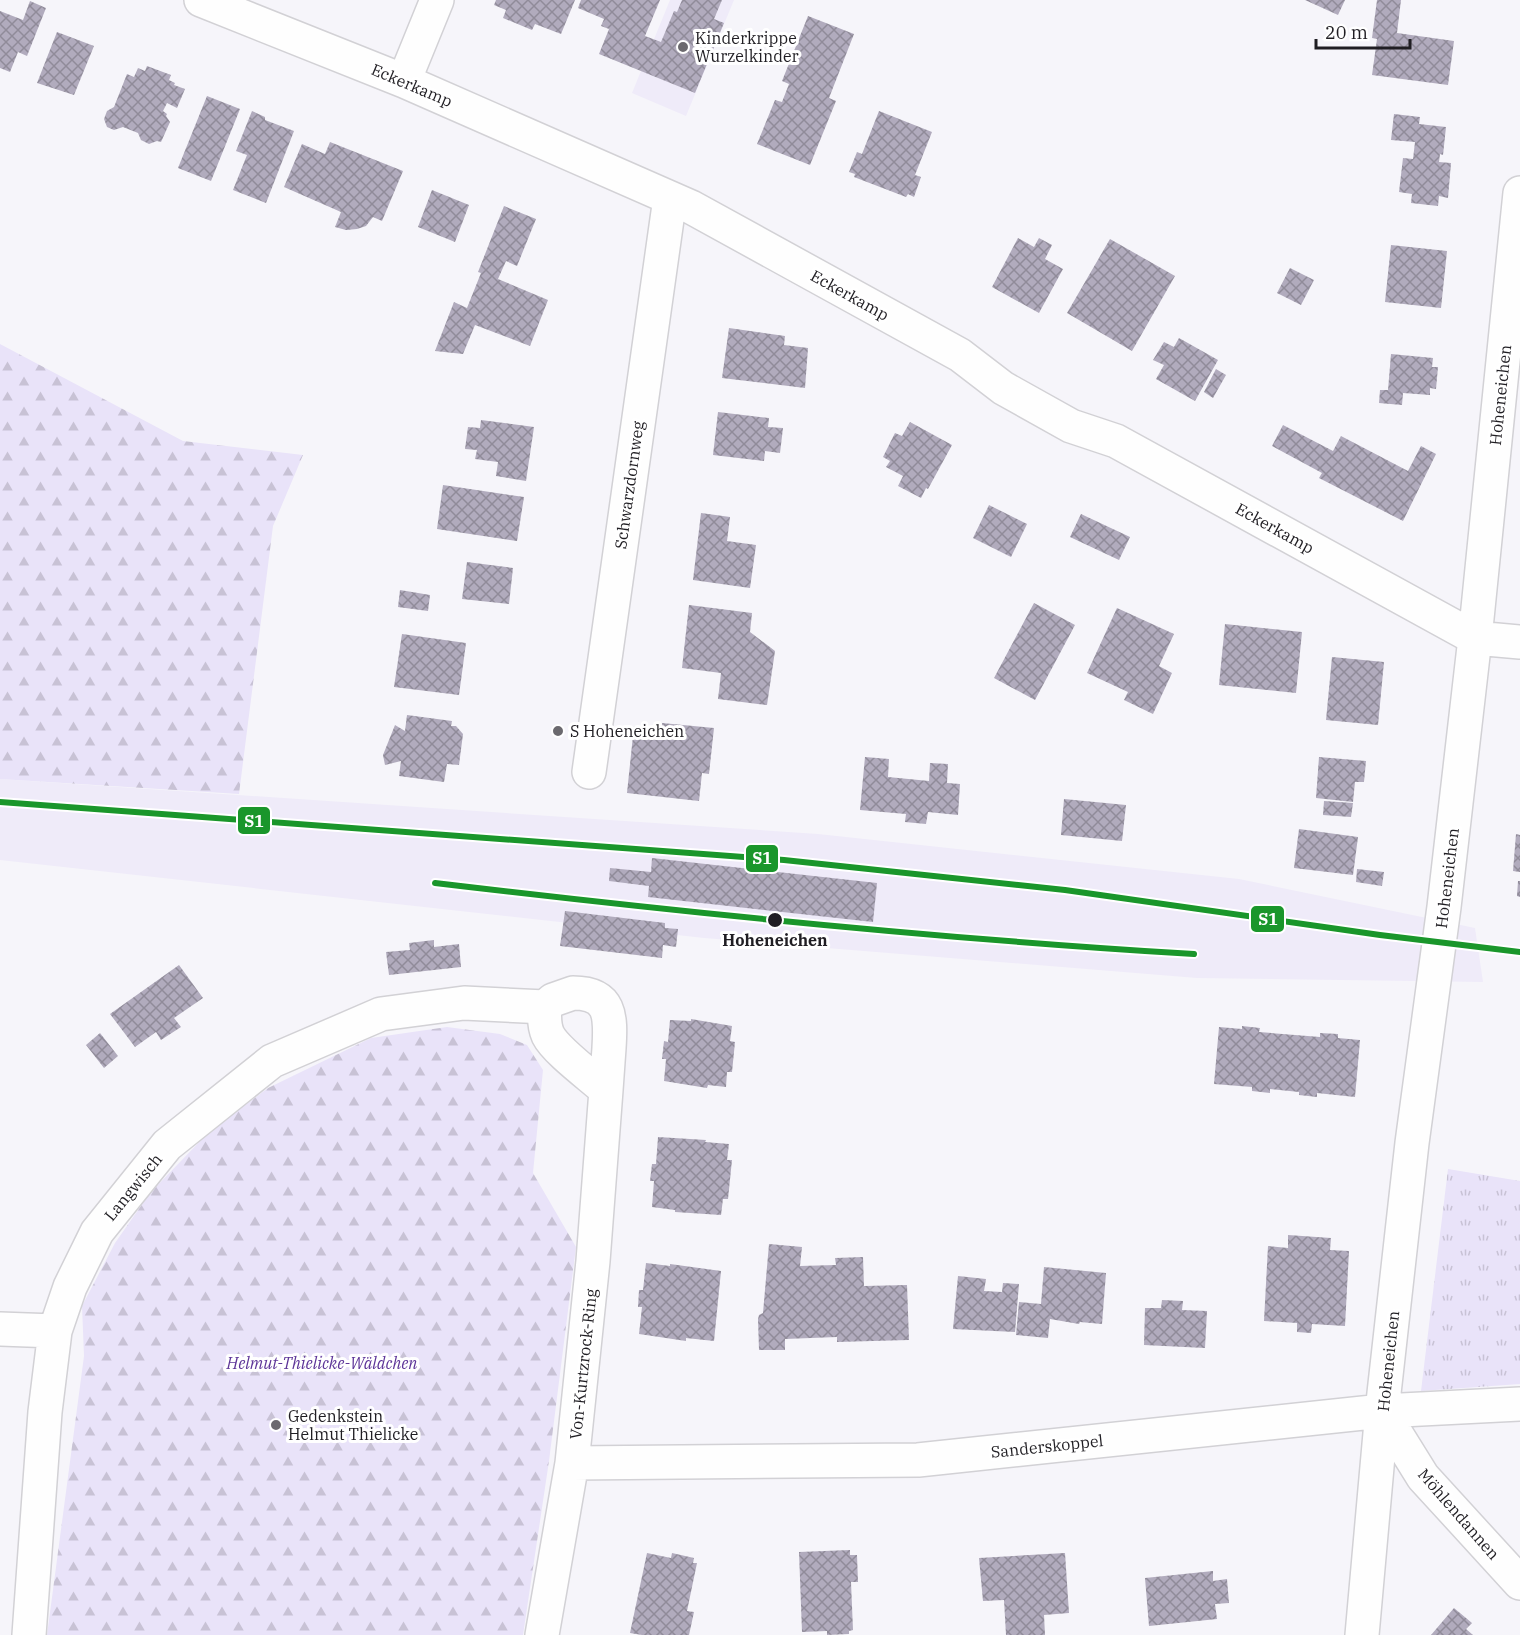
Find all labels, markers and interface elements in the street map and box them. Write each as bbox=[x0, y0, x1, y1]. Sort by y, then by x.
scale bar bbox=[1316, 12, 1410, 50]
text: 20 m bbox=[1325, 21, 1368, 44]
place label: Kinderkrippe Wurzelkinder bbox=[695, 28, 799, 66]
marker: Kinderkrippe Wurzelkinder bbox=[676, 40, 690, 54]
street label: Eckerkamp bbox=[368, 59, 456, 111]
street label: Eckerkamp bbox=[807, 265, 893, 325]
street label: Hoheneichen bbox=[1485, 344, 1515, 446]
street label: Schwarzdornweg bbox=[610, 419, 648, 550]
street label: Eckerkamp bbox=[1232, 498, 1318, 558]
place label: S Hoheneichen bbox=[570, 721, 684, 741]
marker: S Hoheneichen bbox=[551, 724, 565, 738]
line badge: S1 bbox=[237, 806, 271, 835]
text: S1 bbox=[244, 811, 264, 831]
street label: Hoheneichen bbox=[1431, 827, 1463, 929]
line badge: S1 bbox=[745, 844, 779, 873]
text: S1 bbox=[752, 848, 772, 868]
line badge: S1 bbox=[1250, 905, 1285, 933]
text: S1 bbox=[1258, 909, 1278, 929]
marker: Hoheneichen bbox=[766, 911, 784, 929]
place label: Hoheneichen bbox=[722, 930, 828, 950]
street label: Langwisch bbox=[100, 1149, 166, 1225]
street label: Von-Kurtzrock-Ring bbox=[565, 1287, 601, 1440]
street label: Hoheneichen bbox=[1373, 1310, 1403, 1412]
park label: Helmut-Thielicke-Wäldchen bbox=[226, 1353, 417, 1373]
place label: Gedenkstein Helmut Thielicke bbox=[288, 1406, 418, 1444]
marker: Gedenkstein Helmut Thielicke bbox=[269, 1418, 283, 1432]
street label: Sanderskoppel bbox=[990, 1430, 1104, 1462]
street label: Möhlendannen bbox=[1414, 1464, 1504, 1564]

